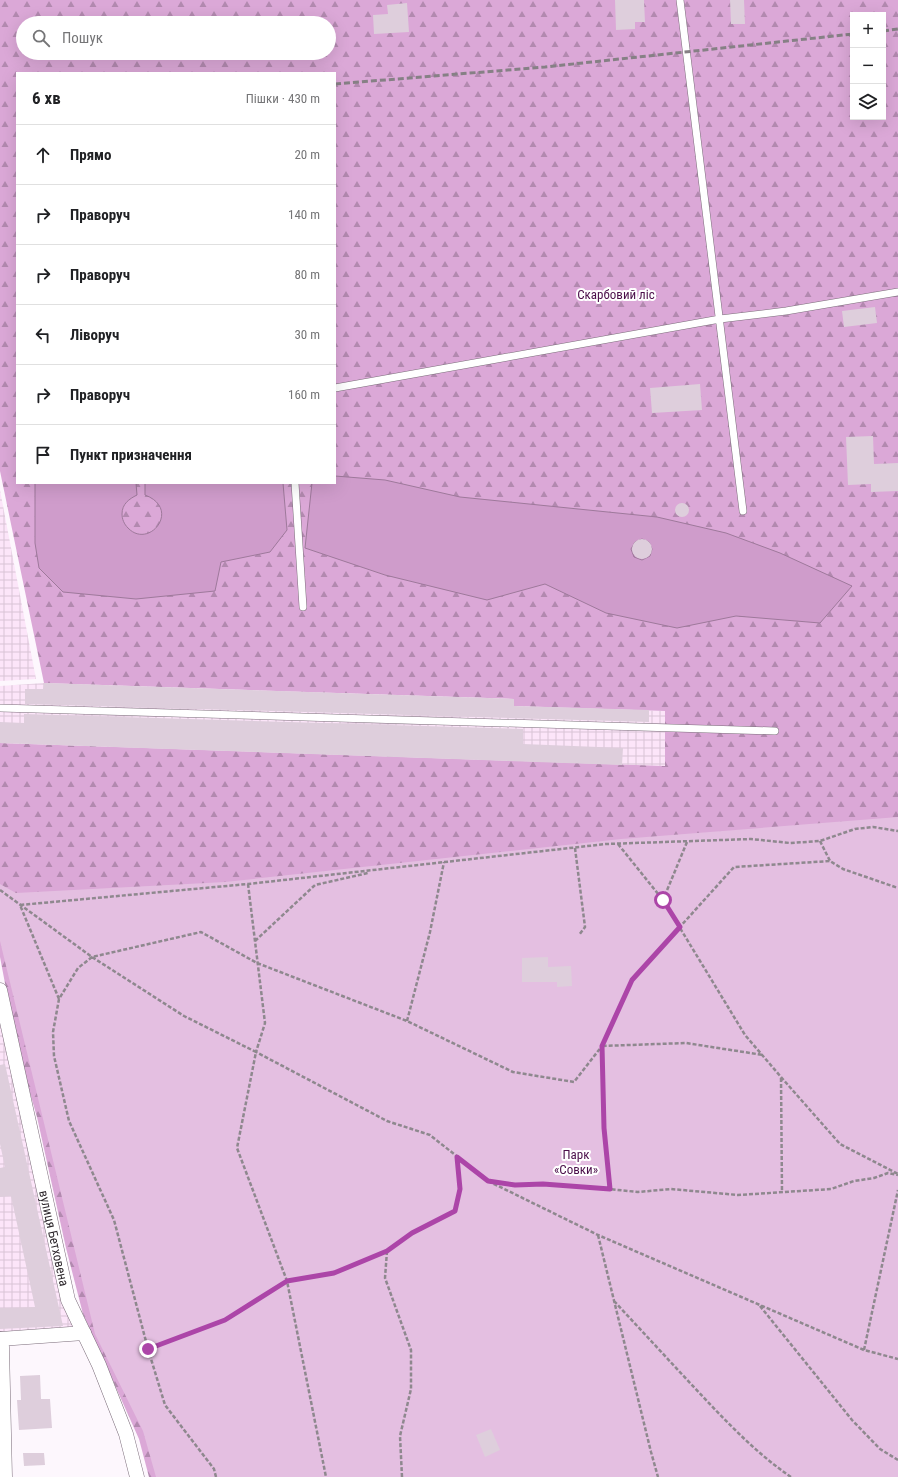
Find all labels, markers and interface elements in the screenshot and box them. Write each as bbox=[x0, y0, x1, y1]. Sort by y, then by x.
map controls bbox=[850, 12, 886, 120]
button: + bbox=[850, 12, 886, 48]
search box bbox=[16, 16, 336, 60]
icon: search bbox=[30, 27, 52, 49]
text: Пошук bbox=[62, 29, 103, 47]
button: − bbox=[850, 48, 886, 84]
button: layers bbox=[850, 84, 886, 120]
text: 6 хв bbox=[32, 88, 61, 108]
text: Пішки · 430 m bbox=[246, 91, 320, 106]
icon: ahead bbox=[32, 144, 54, 166]
text: Прямо bbox=[70, 146, 111, 164]
text: 20 m bbox=[294, 147, 320, 162]
icon: right bbox=[32, 204, 54, 226]
text: Праворуч bbox=[70, 206, 130, 224]
text: 140 m bbox=[288, 207, 320, 222]
icon: right bbox=[32, 264, 54, 286]
text: Праворуч bbox=[70, 266, 130, 284]
text: 80 m bbox=[294, 267, 320, 282]
park label: Скарбовий ліс bbox=[577, 287, 655, 302]
icon: left bbox=[32, 324, 54, 346]
text: Ліворуч bbox=[70, 326, 119, 344]
text: 30 m bbox=[294, 327, 320, 342]
icon: right bbox=[32, 384, 54, 406]
text: Праворуч bbox=[70, 386, 130, 404]
text: 160 m bbox=[288, 387, 320, 402]
icon: arrive bbox=[32, 444, 54, 466]
text: Пункт призначення bbox=[70, 446, 192, 464]
route start bbox=[654, 891, 672, 909]
park label: Парк «Совки» bbox=[554, 1147, 598, 1177]
street label: вулиця Бетховена bbox=[36, 1189, 72, 1287]
route end bbox=[139, 1340, 157, 1358]

